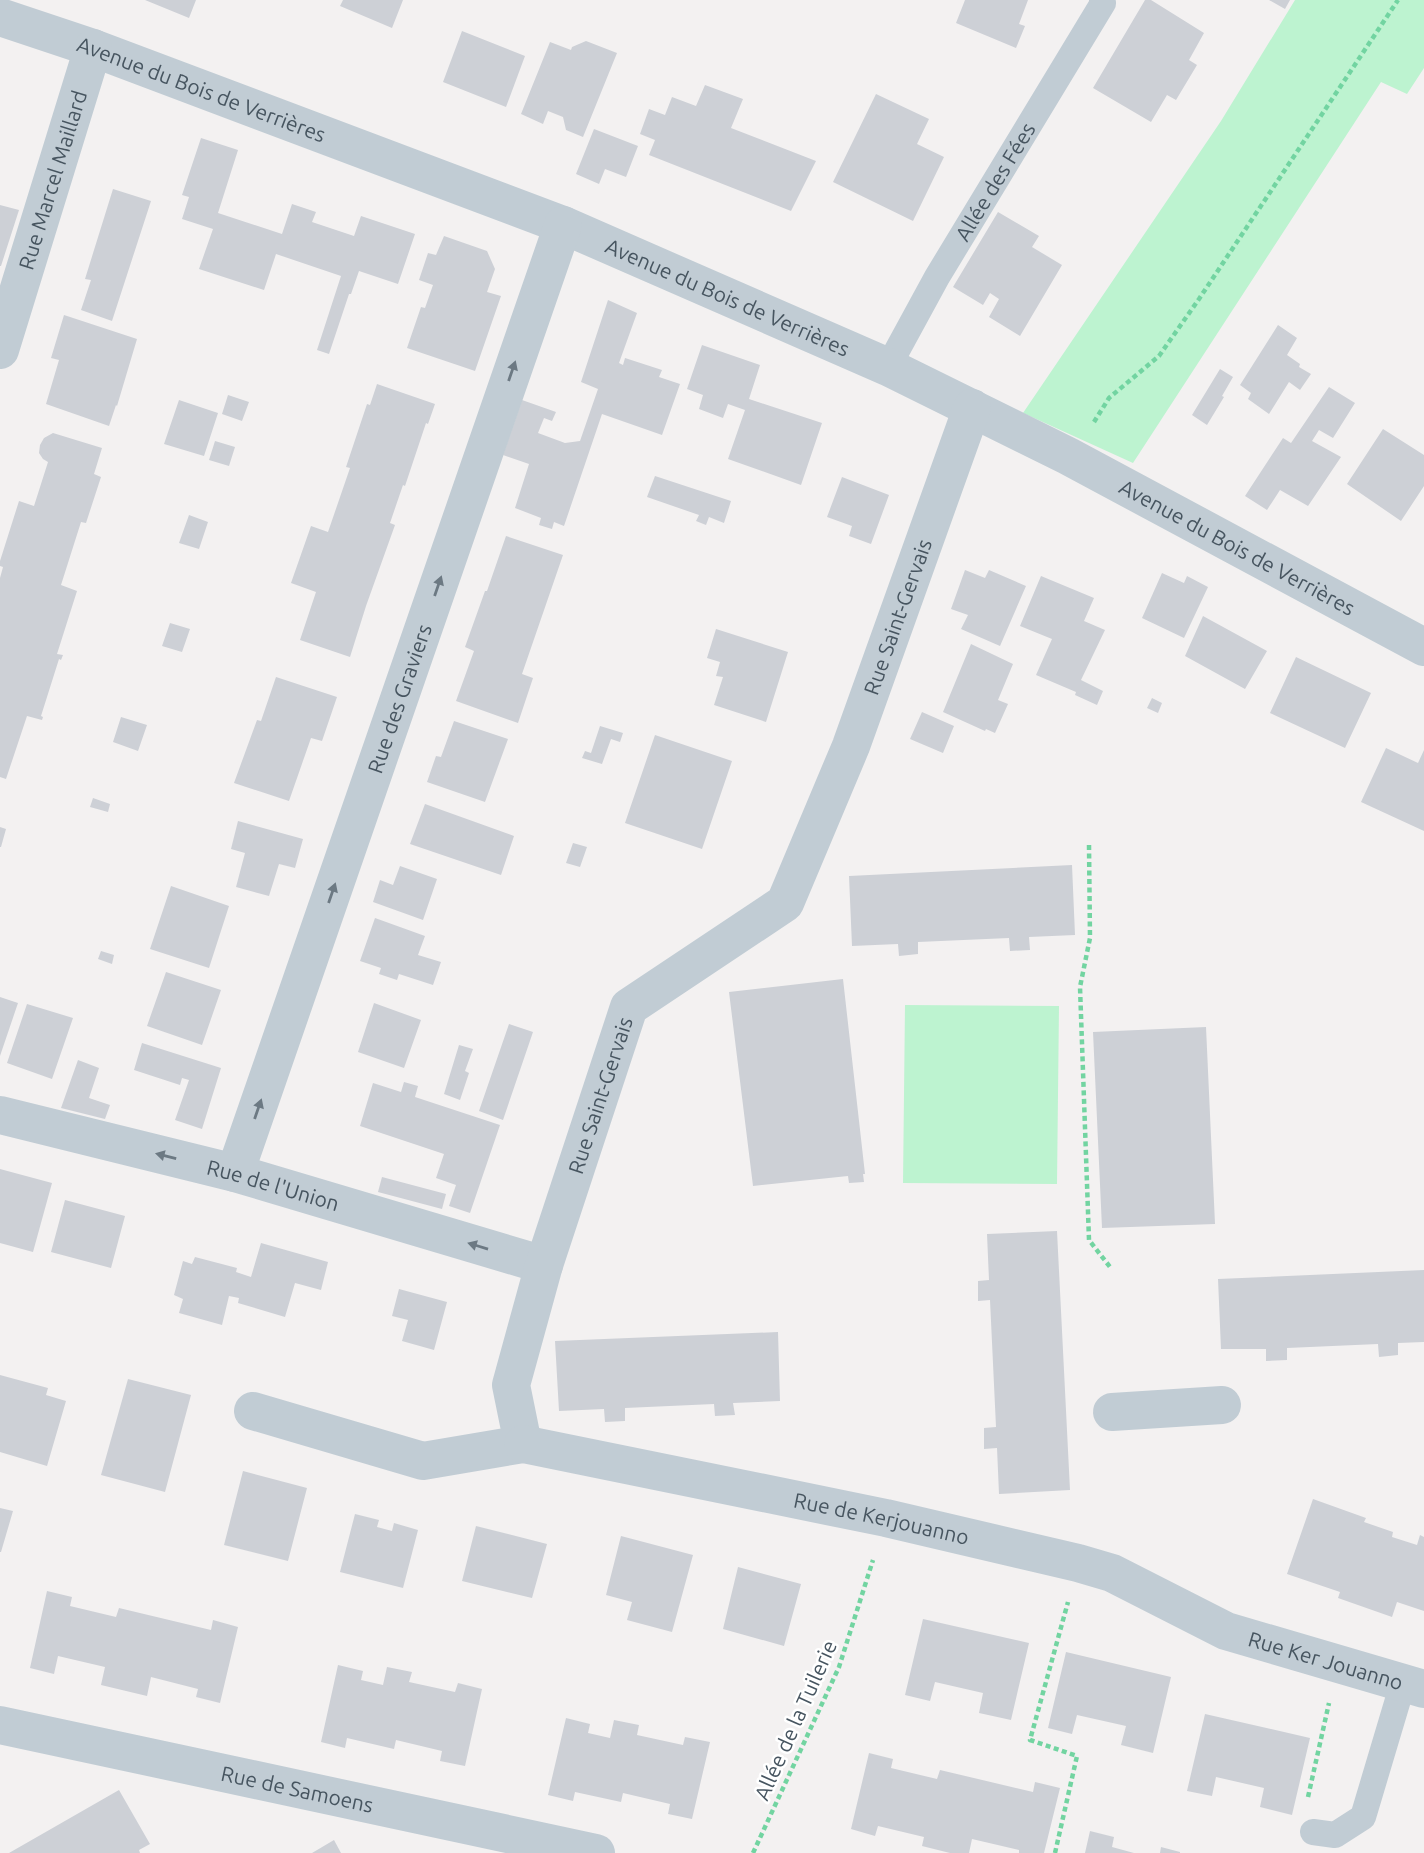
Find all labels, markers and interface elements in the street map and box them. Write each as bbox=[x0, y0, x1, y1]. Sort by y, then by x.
street label: Avenue du Bois de Verrières bbox=[74, 32, 329, 147]
street label: Rue Marcel Maillard bbox=[13, 87, 91, 272]
street label: Allée des Fées bbox=[950, 118, 1040, 245]
street label: Avenue du Bois de Verrières bbox=[602, 233, 853, 361]
one-way arrow bbox=[507, 360, 518, 381]
street label: Avenue du Bois de Verrières bbox=[1116, 474, 1359, 620]
street label: Rue Saint-Gervais bbox=[858, 536, 936, 698]
one-way arrow bbox=[433, 575, 444, 596]
street label: Rue des Graviers bbox=[362, 621, 436, 776]
one-way arrow bbox=[327, 883, 338, 904]
street label: Rue Saint-Gervais bbox=[563, 1014, 637, 1177]
one-way arrow bbox=[253, 1098, 264, 1119]
one-way arrow bbox=[154, 1150, 176, 1161]
street label: Rue de l'Union bbox=[205, 1155, 342, 1215]
one-way arrow bbox=[467, 1240, 488, 1250]
street label: Rue de Kerjouanno bbox=[792, 1487, 971, 1549]
street label: Rue Ker Jouanno bbox=[1246, 1626, 1406, 1694]
street label: Allée de la Tuilerie bbox=[749, 1636, 841, 1804]
street label: Rue de Samoens bbox=[219, 1761, 376, 1817]

